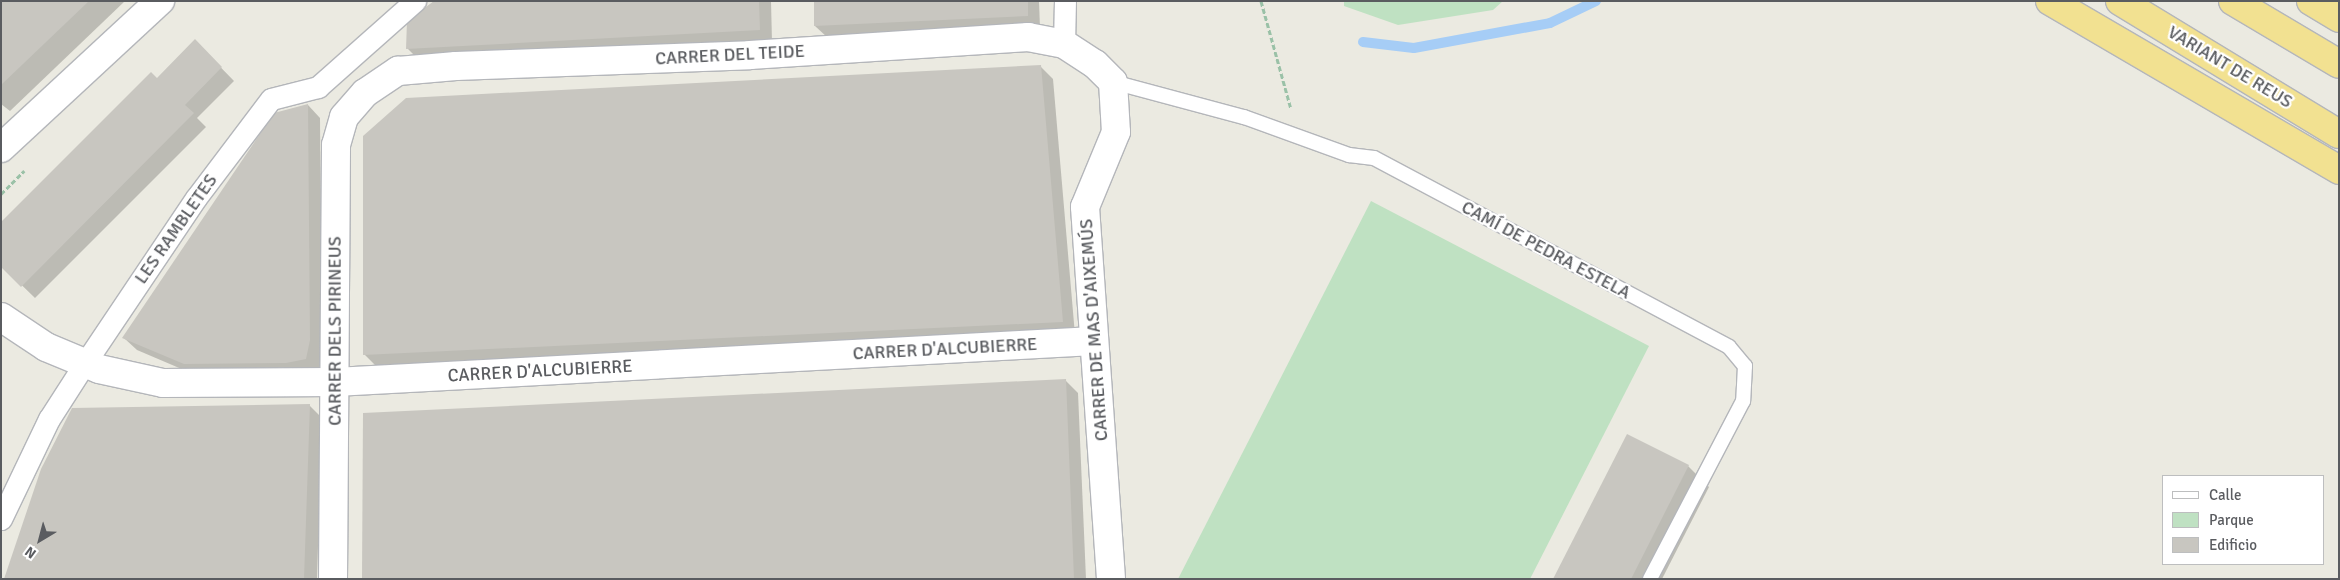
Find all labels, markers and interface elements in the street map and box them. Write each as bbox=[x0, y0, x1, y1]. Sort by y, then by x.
street label: VARIANT DE REUS bbox=[2164, 21, 2296, 113]
street label: CARRER DEL TEIDE bbox=[655, 40, 805, 70]
street label: LES RAMBLETES bbox=[130, 170, 222, 288]
street label: CAMÍ DE PEDRA ESTELA bbox=[1458, 196, 1634, 304]
street label: CARRER DE MAS D'AIXEMÚS bbox=[1075, 218, 1113, 442]
street label: CARRER DELS PIRINEUS bbox=[324, 236, 346, 426]
street label: CARRER D'ALCUBIERRE bbox=[852, 333, 1038, 365]
street label: CARRER D'ALCUBIERRE bbox=[447, 355, 633, 387]
legend bbox=[2162, 475, 2325, 565]
text: Calle bbox=[2209, 486, 2242, 504]
text: Parque bbox=[2209, 511, 2254, 529]
north arrow bbox=[15, 515, 65, 565]
text: Edificio bbox=[2209, 536, 2257, 554]
text: N bbox=[22, 543, 40, 562]

